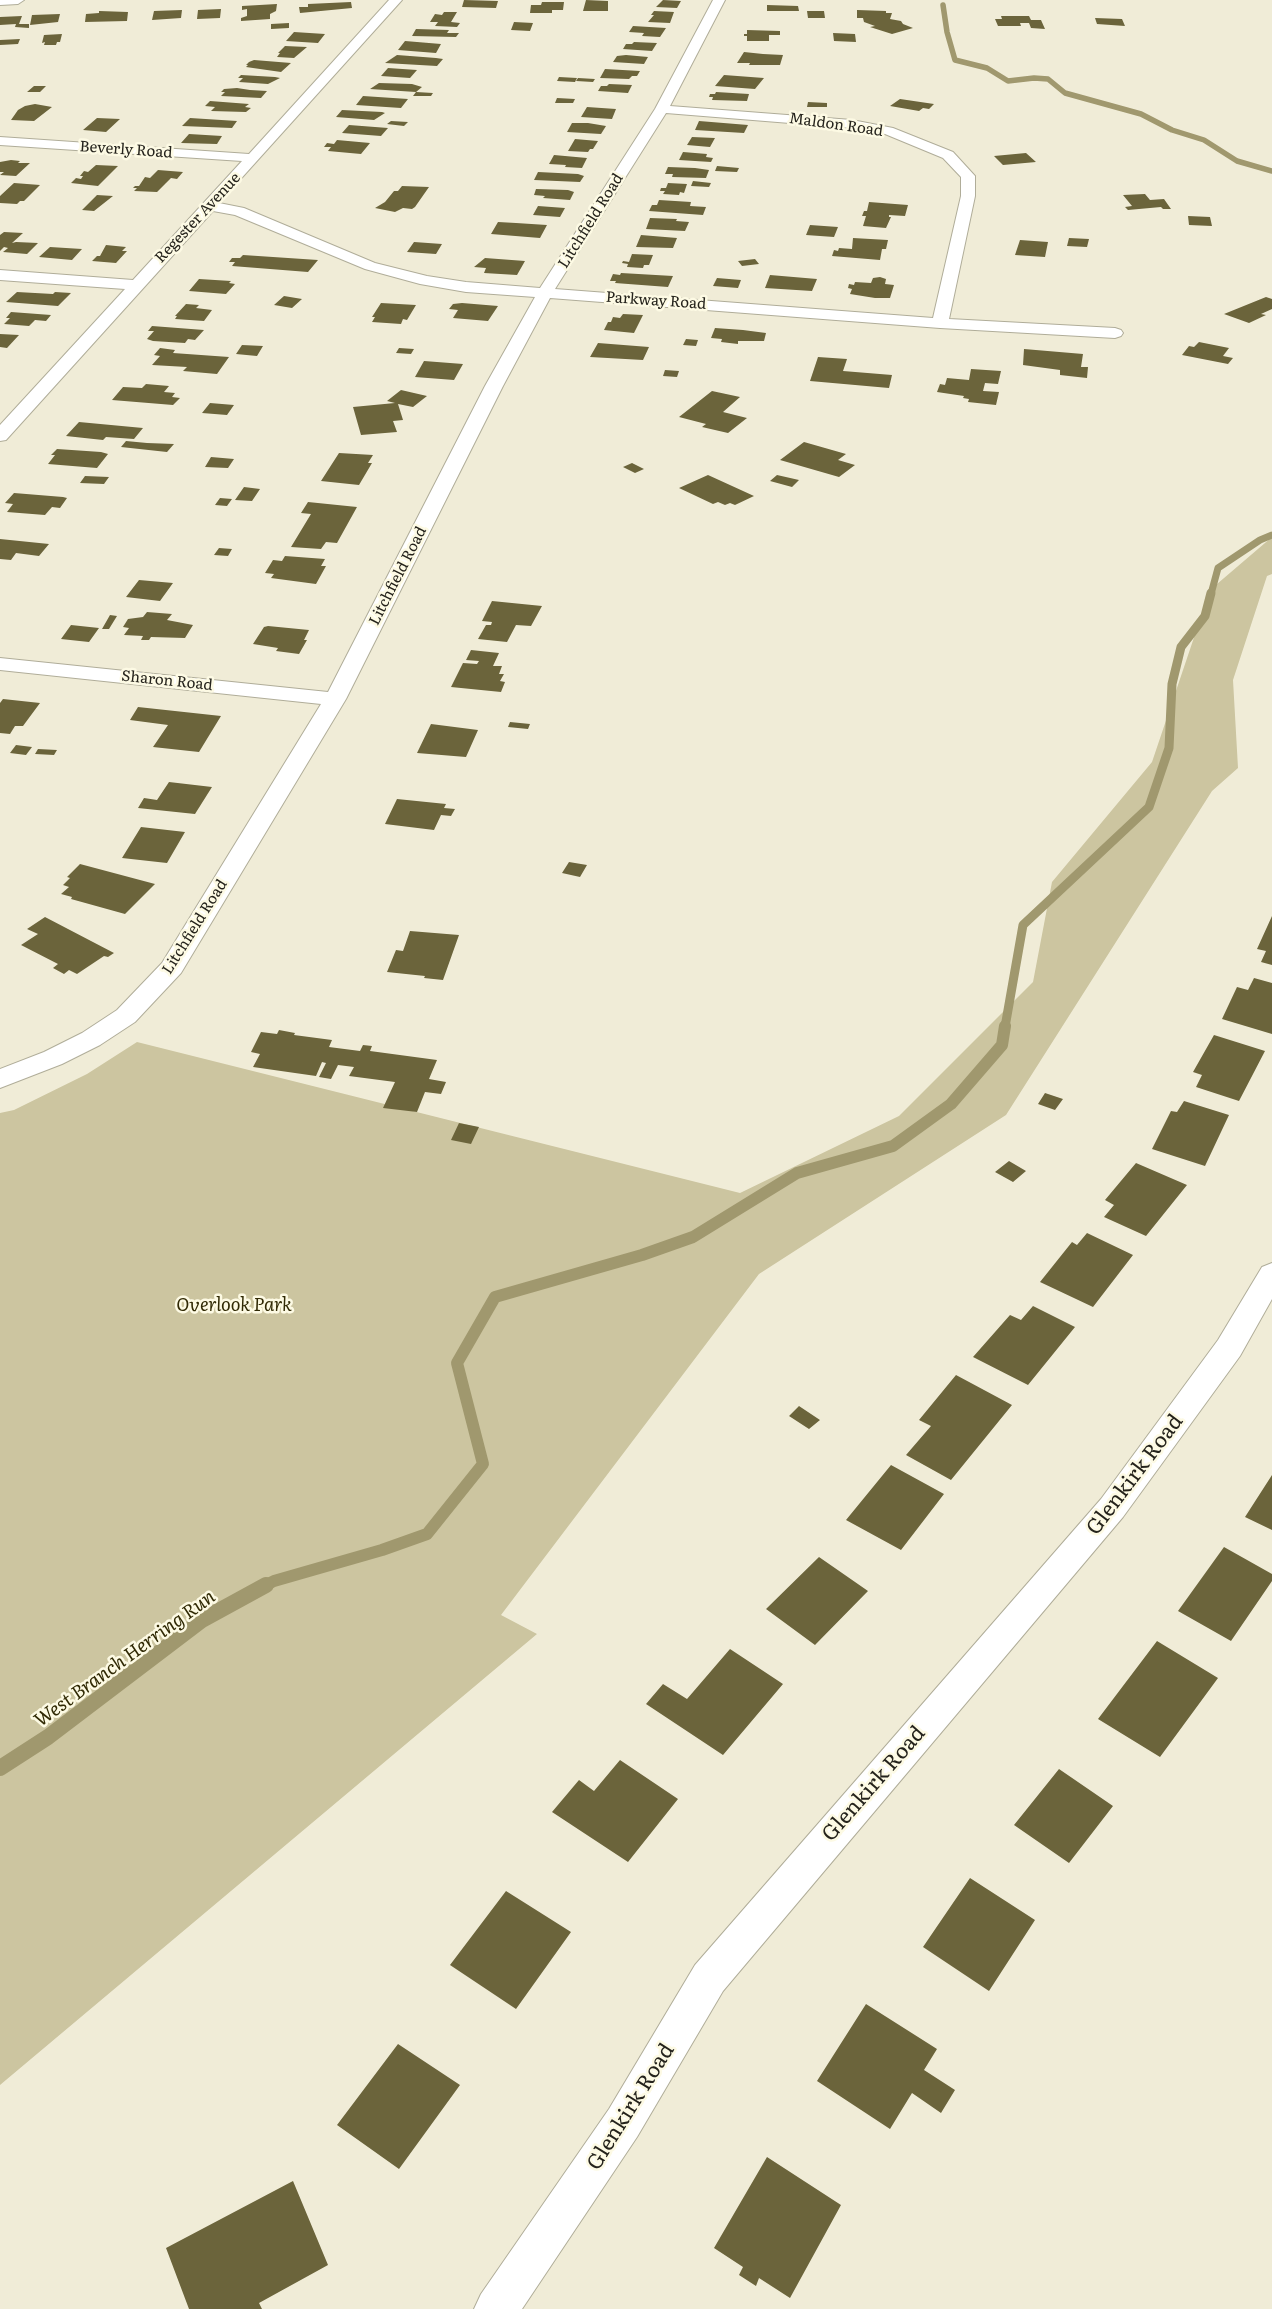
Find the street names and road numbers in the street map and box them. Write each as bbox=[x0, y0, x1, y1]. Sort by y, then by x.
street label: Maldon Road bbox=[788, 109, 884, 141]
street label: Beverly Road bbox=[79, 138, 173, 162]
street label: Regester Avenue bbox=[152, 169, 244, 267]
street label: Litchfield Road bbox=[555, 170, 627, 272]
street label: Parkway Road bbox=[605, 289, 707, 313]
street label: Litchfield Road bbox=[365, 524, 431, 628]
street label: Sharon Road bbox=[120, 667, 214, 695]
street label: Litchfield Road bbox=[159, 876, 231, 978]
street label: Glenkirk Road bbox=[1081, 1410, 1189, 1540]
street label: Glenkirk Road bbox=[817, 1721, 931, 1847]
street label: Glenkirk Road bbox=[582, 2039, 680, 2175]

